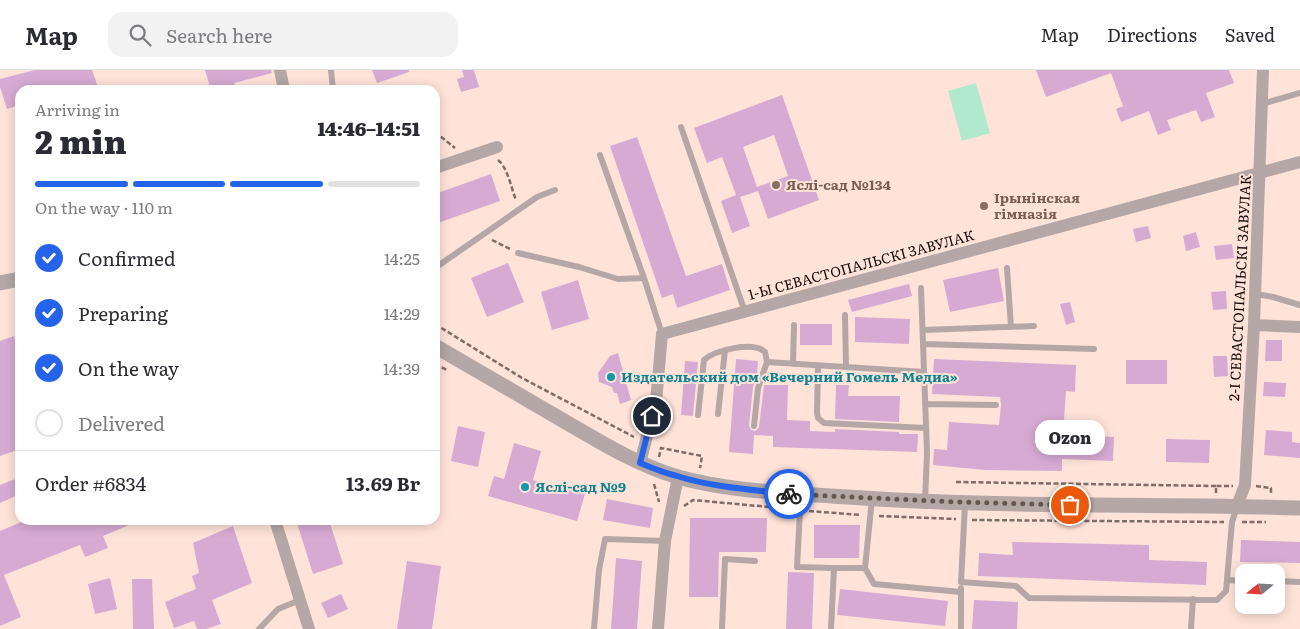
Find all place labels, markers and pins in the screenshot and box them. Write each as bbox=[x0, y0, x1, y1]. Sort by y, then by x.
place label: Яслі-сад №134 bbox=[786, 174, 891, 194]
marker: Яслі-сад №134 bbox=[770, 179, 782, 191]
place label: Ірынінская гімназія bbox=[994, 187, 1080, 223]
marker: Ірынінская гімназія bbox=[978, 200, 990, 212]
place label: Издательский дом «Вечерний Гомель Медиа» bbox=[621, 366, 958, 386]
marker: Издательский дом «Вечерний Гомель Медиа» bbox=[605, 371, 617, 383]
pin bbox=[631, 395, 673, 437]
callout: Ozon bbox=[1035, 420, 1105, 455]
place label: Яслі-сад №9 bbox=[535, 476, 626, 496]
marker: Яслі-сад №9 bbox=[519, 481, 531, 493]
pin bbox=[1049, 484, 1091, 526]

